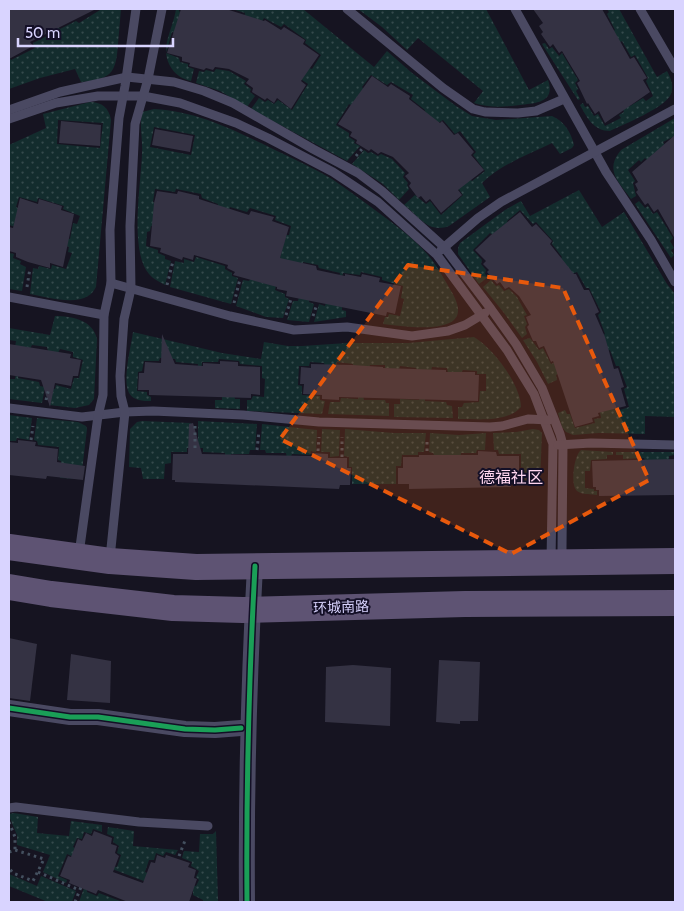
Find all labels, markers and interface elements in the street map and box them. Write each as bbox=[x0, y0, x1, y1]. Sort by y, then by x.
scale bar bbox=[18, 15, 172, 47]
text: 50 m bbox=[25, 24, 60, 42]
district label: 德福社区 bbox=[479, 468, 543, 487]
street label: 环城南路 bbox=[313, 597, 369, 617]

